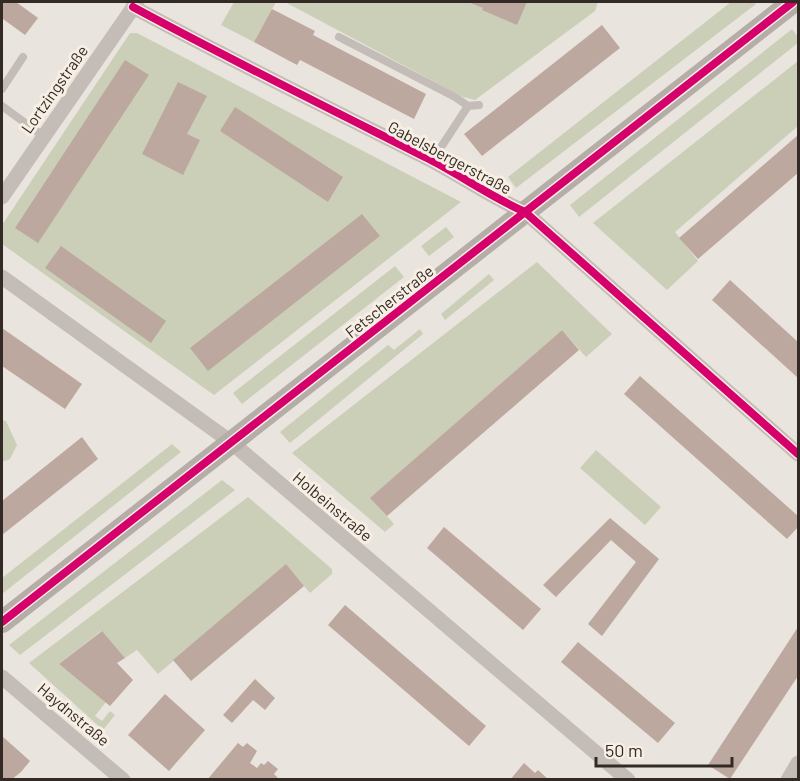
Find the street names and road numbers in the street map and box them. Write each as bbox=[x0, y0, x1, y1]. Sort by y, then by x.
street label: Lortzingstraße bbox=[17, 41, 91, 137]
street label: Gabelsbergerstraße bbox=[385, 116, 515, 198]
street label: Fetscherstraße bbox=[341, 261, 437, 341]
street label: Holbeinstraße bbox=[289, 467, 377, 545]
street label: Haydnstraße bbox=[34, 678, 114, 750]

